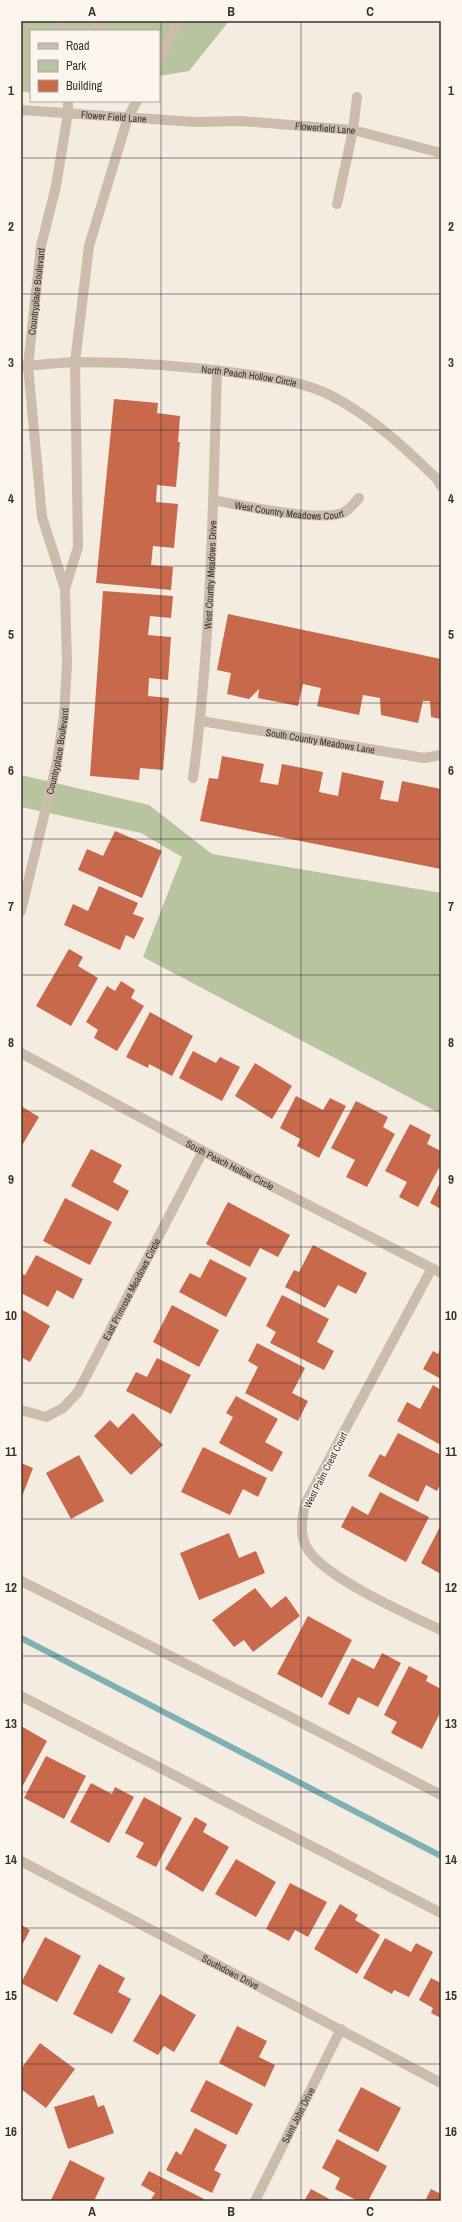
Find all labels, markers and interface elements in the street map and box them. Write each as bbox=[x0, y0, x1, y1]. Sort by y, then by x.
text: A bbox=[88, 3, 96, 20]
text: B bbox=[227, 3, 235, 20]
text: C bbox=[366, 3, 374, 20]
legend bbox=[30, 30, 160, 102]
text: Road bbox=[66, 38, 90, 54]
text: Park bbox=[66, 58, 86, 74]
text: Building bbox=[66, 78, 103, 94]
text: 1 bbox=[8, 82, 14, 99]
text: 1 bbox=[448, 82, 454, 99]
street label: Flower Field Lane bbox=[81, 108, 147, 126]
street label: Flowerfield Lane bbox=[295, 119, 357, 138]
text: 2 bbox=[8, 218, 14, 235]
text: 2 bbox=[448, 218, 454, 235]
street label: Countryplace Boulevard bbox=[25, 247, 48, 336]
text: 3 bbox=[8, 354, 14, 371]
text: 3 bbox=[448, 354, 454, 371]
street label: North Peach Hollow Circle bbox=[201, 363, 298, 390]
text: 4 bbox=[8, 490, 14, 507]
text: 4 bbox=[448, 490, 454, 507]
street label: West Country Meadows Court bbox=[234, 498, 346, 522]
street label: West Country Meadows Drive bbox=[201, 520, 220, 630]
text: 5 bbox=[8, 626, 14, 643]
text: 5 bbox=[448, 626, 454, 643]
street label: Countryplace Boulevard bbox=[43, 708, 71, 796]
street label: South Country Meadows Lane bbox=[265, 726, 376, 757]
text: 6 bbox=[8, 762, 14, 779]
text: 6 bbox=[448, 762, 454, 779]
text: 7 bbox=[8, 898, 14, 915]
text: 7 bbox=[448, 898, 454, 915]
text: 8 bbox=[8, 1034, 14, 1051]
text: 8 bbox=[448, 1034, 454, 1051]
street label: South Peach Hollow Circle bbox=[183, 1137, 277, 1194]
text: 9 bbox=[8, 1171, 14, 1188]
text: 9 bbox=[448, 1171, 454, 1188]
street label: East Primrose Meadows Circle bbox=[100, 1236, 164, 1343]
text: 10 bbox=[5, 1307, 17, 1324]
text: 10 bbox=[445, 1307, 457, 1324]
street label: West Palm Crest Court bbox=[301, 1429, 351, 1510]
text: 11 bbox=[5, 1443, 17, 1460]
text: 11 bbox=[445, 1443, 457, 1460]
text: 12 bbox=[5, 1579, 17, 1596]
text: 12 bbox=[445, 1579, 457, 1596]
text: 13 bbox=[5, 1715, 17, 1732]
text: 13 bbox=[445, 1715, 457, 1732]
text: 14 bbox=[5, 1851, 17, 1868]
text: 14 bbox=[445, 1851, 457, 1868]
street label: Southdown Drive bbox=[199, 1952, 262, 1993]
text: 15 bbox=[5, 1987, 17, 2004]
text: 15 bbox=[445, 1987, 457, 2004]
street label: Saint John Drive bbox=[279, 2085, 318, 2146]
text: 16 bbox=[5, 2123, 17, 2140]
text: 16 bbox=[445, 2123, 457, 2140]
text: A bbox=[88, 2203, 96, 2220]
text: B bbox=[227, 2203, 235, 2220]
text: C bbox=[366, 2203, 374, 2220]

